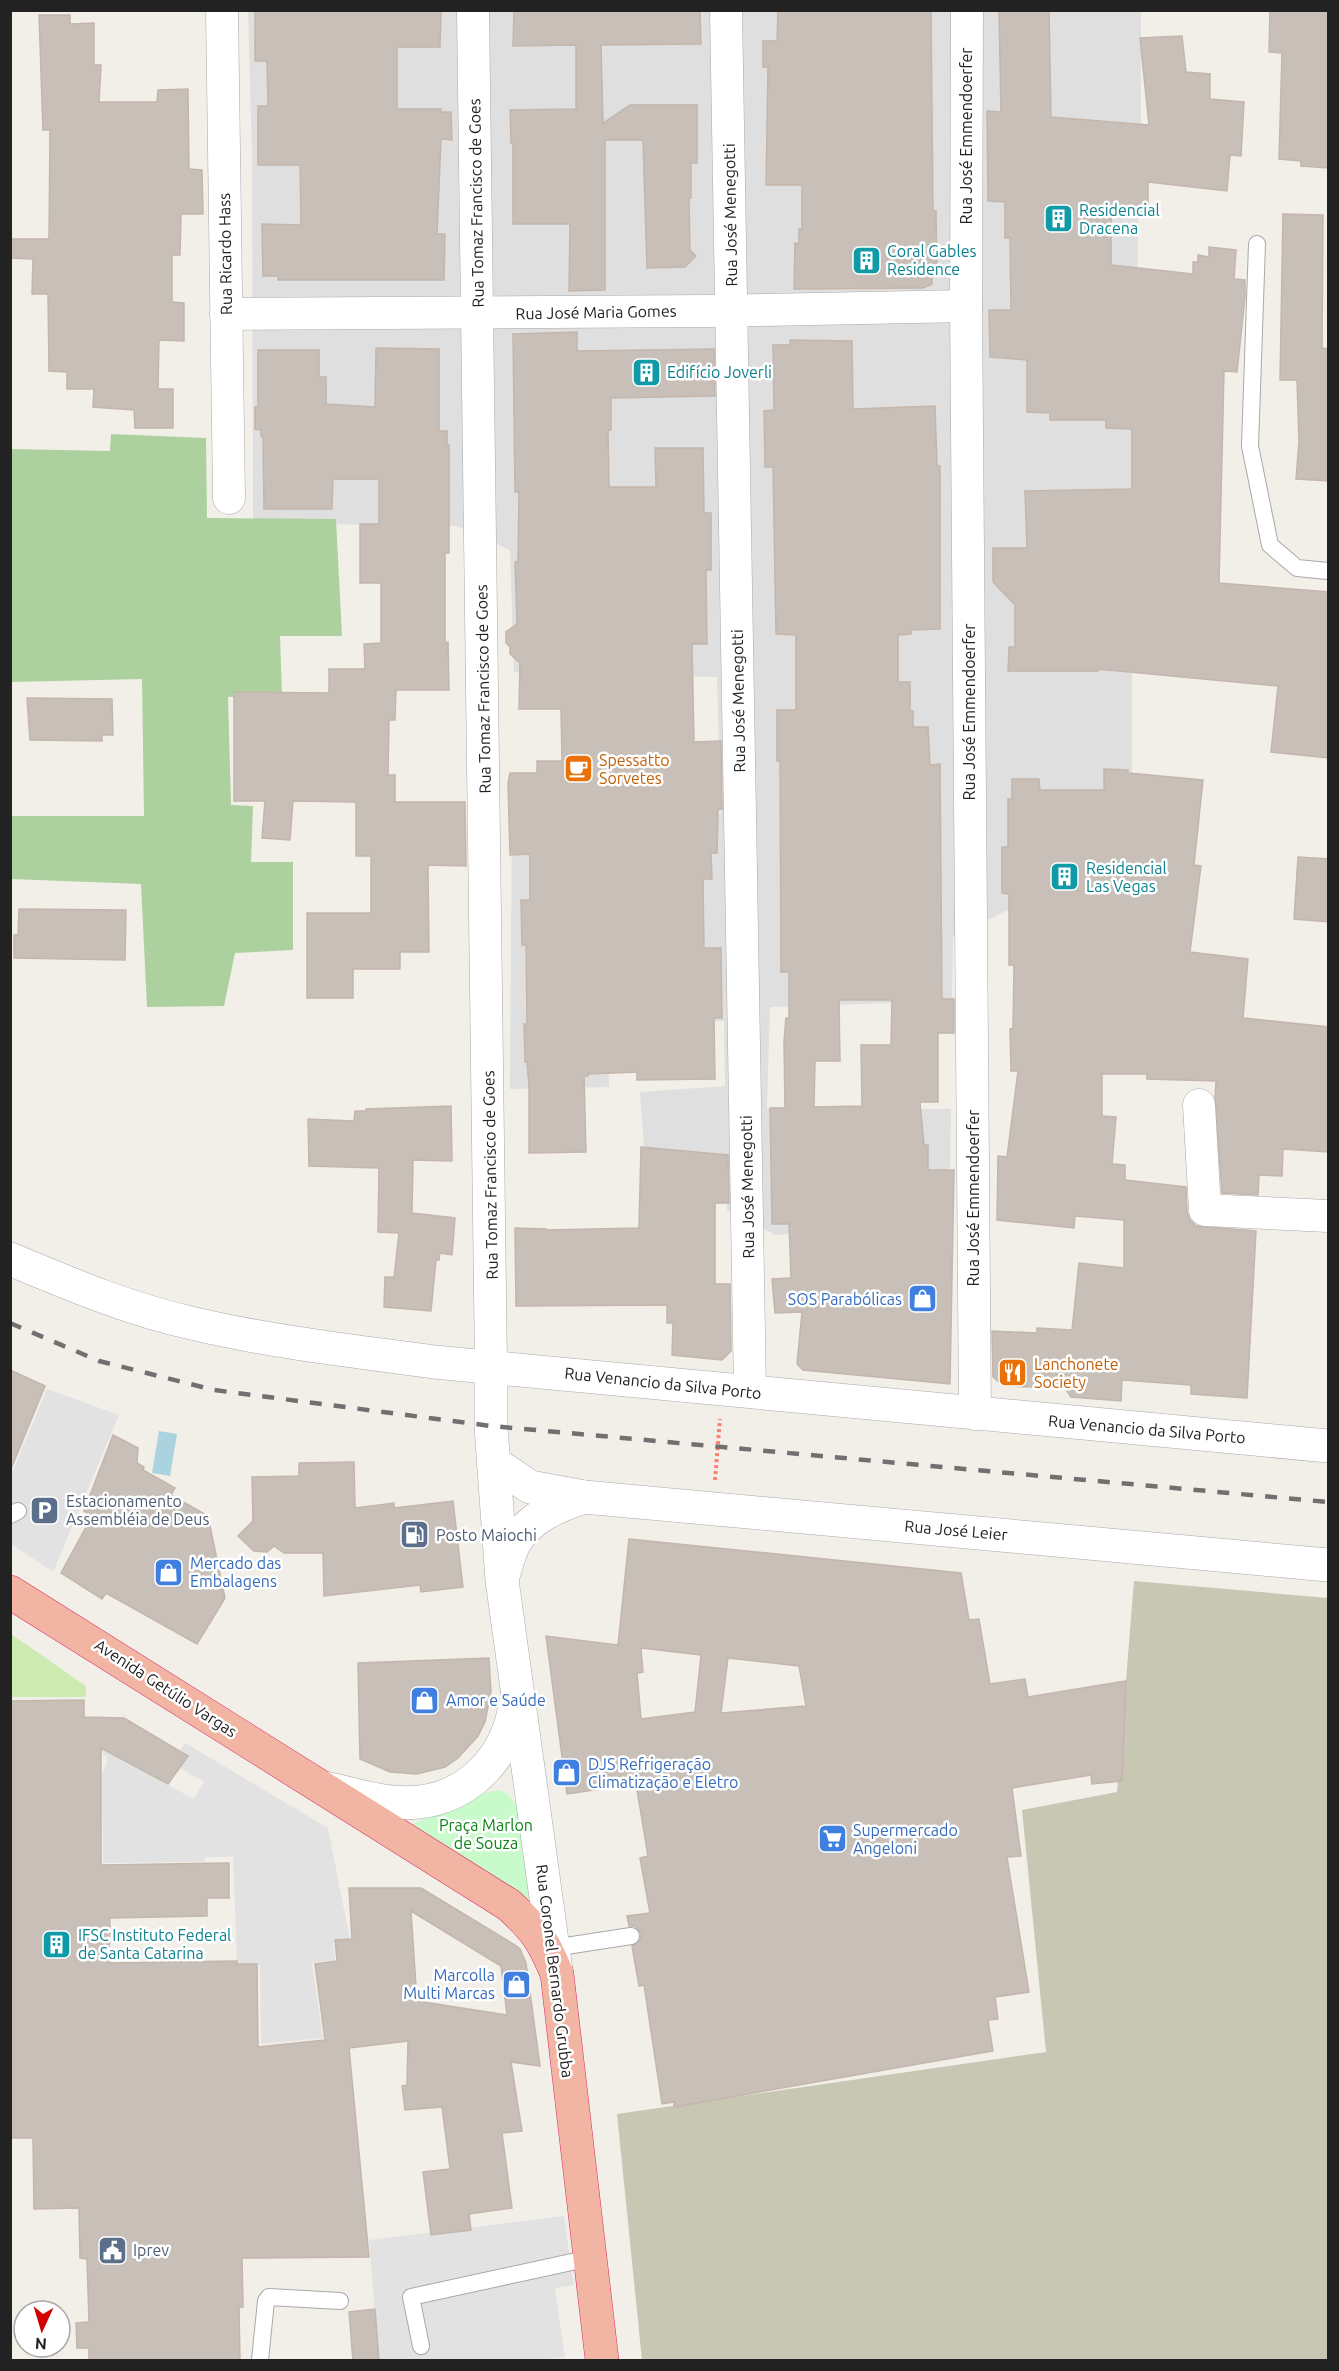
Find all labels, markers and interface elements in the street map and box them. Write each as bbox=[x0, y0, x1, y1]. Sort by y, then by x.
street label: Rua José Emmendoerfer bbox=[957, 48, 975, 224]
street label: Rua Tomaz Francisco de Goes bbox=[465, 98, 487, 308]
street label: Rua José Menegotti bbox=[720, 143, 740, 287]
street label: Rua Ricardo Hass bbox=[215, 193, 235, 315]
place label: Residencial Dracena bbox=[1079, 201, 1160, 237]
building icon: Residencial Dracena bbox=[1042, 203, 1074, 235]
place label: Coral Gables Residence bbox=[887, 242, 976, 278]
building icon: Coral Gables Residence bbox=[850, 244, 882, 276]
street label: Rua José Maria Gomes bbox=[515, 302, 677, 322]
building icon: Edifício Joverli bbox=[630, 356, 662, 388]
place label: Edifício Joverli bbox=[667, 363, 772, 381]
street label: Rua Tomaz Francisco de Goes bbox=[472, 584, 494, 794]
street label: Rua José Emmendoerfer bbox=[960, 624, 978, 800]
street label: Rua José Menegotti bbox=[728, 629, 748, 773]
place label: Spessatto Sorvetes bbox=[599, 751, 670, 787]
cafe icon: Spessatto Sorvetes bbox=[562, 753, 594, 785]
place label: Residencial Las Vegas bbox=[1086, 859, 1167, 895]
building icon: Residencial Las Vegas bbox=[1049, 861, 1081, 893]
street label: Rua Tomaz Francisco de Goes bbox=[479, 1070, 501, 1280]
street label: Rua José Emmendoerfer bbox=[964, 1110, 982, 1286]
street label: Rua José Menegotti bbox=[737, 1115, 757, 1259]
shop icon: SOS Parabólicas bbox=[907, 1283, 939, 1315]
place label: SOS Parabólicas bbox=[788, 1290, 902, 1308]
place label: Lanchonete Society bbox=[1034, 1355, 1119, 1391]
restaurant icon: Lanchonete Society bbox=[997, 1357, 1029, 1389]
street label: Rua Venancio da Silva Porto bbox=[564, 1364, 762, 1402]
street label: Rua Venancio da Silva Porto bbox=[1048, 1411, 1246, 1447]
place label: Estacionamento Assembléia de Deus bbox=[66, 1492, 209, 1528]
parking icon: Estacionamento Assembléia de Deus bbox=[29, 1494, 61, 1526]
street label: Rua José Leier bbox=[904, 1517, 1008, 1543]
fuel station icon: Posto Maiochi bbox=[399, 1519, 431, 1551]
place label: Posto Maiochi bbox=[436, 1526, 537, 1544]
place label: Mercado das Embalagens bbox=[190, 1554, 281, 1590]
shop icon: Mercado das Embalagens bbox=[153, 1556, 185, 1588]
street label: Avenida Getúlio Vargas bbox=[92, 1635, 240, 1741]
shop icon: Amor e Saúde bbox=[409, 1684, 441, 1716]
place label: Amor e Saúde bbox=[446, 1691, 546, 1709]
place label: DJS Refrigeração Climatização e Eletro bbox=[588, 1755, 738, 1791]
shop icon: DJS Refrigeração Climatização e Eletro bbox=[551, 1757, 583, 1789]
park label: Praça Marlon de Souza bbox=[439, 1816, 533, 1852]
place label: Supermercado Angeloni bbox=[853, 1821, 958, 1857]
supermarket icon: Supermercado Angeloni bbox=[816, 1823, 848, 1855]
street label: Rua Coronel Bernardo Grubba bbox=[533, 1863, 577, 2079]
place label: IFSC Instituto Federal de Santa Catarina bbox=[78, 1926, 231, 1962]
building icon: IFSC Instituto Federal de Santa Catarina bbox=[41, 1928, 73, 1960]
place label: Marcolla Multi Marcas bbox=[403, 1966, 495, 2002]
shop icon: Marcolla Multi Marcas bbox=[500, 1968, 532, 2000]
public building icon: Iprev bbox=[96, 2234, 128, 2266]
place label: Iprev bbox=[133, 2241, 169, 2259]
north arrow bbox=[12, 2299, 72, 2359]
text: N bbox=[34, 2335, 48, 2353]

